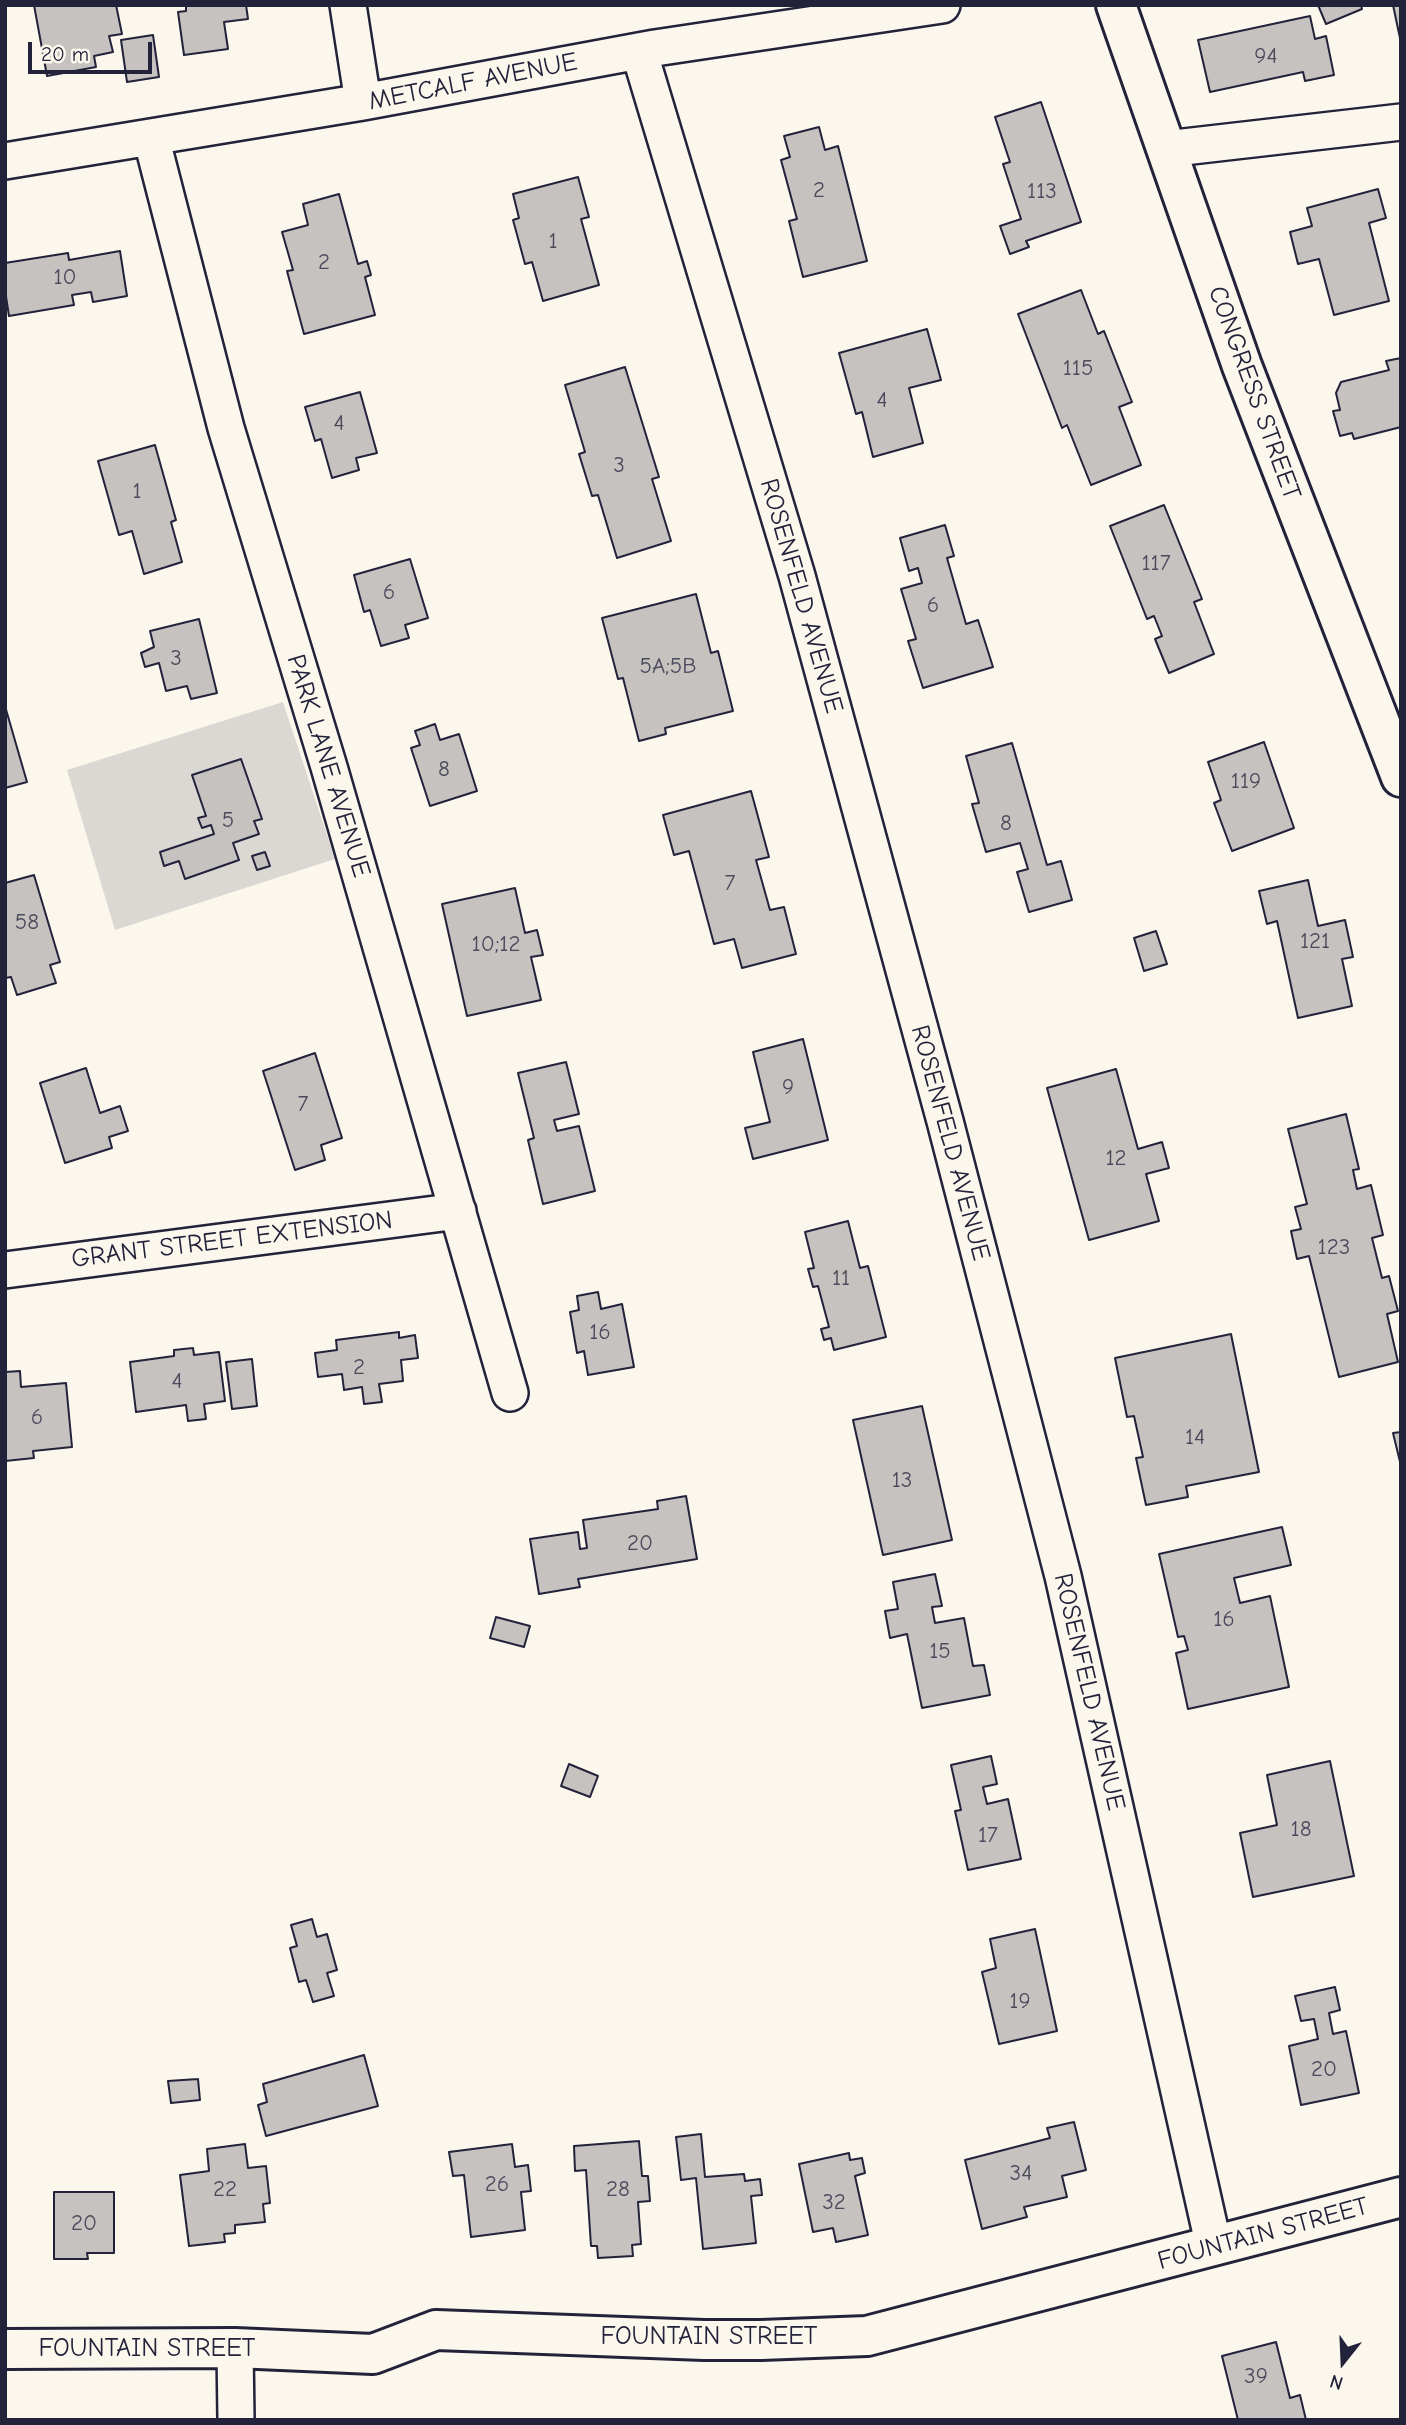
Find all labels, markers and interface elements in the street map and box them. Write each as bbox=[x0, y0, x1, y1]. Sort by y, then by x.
scale bar bbox=[32, 28, 156, 72]
text: 20 m bbox=[41, 42, 89, 66]
house number: 94 bbox=[1254, 42, 1278, 70]
street label: METCALF AVENUE bbox=[366, 46, 580, 118]
house number: 2 bbox=[813, 176, 825, 204]
house number: 113 bbox=[1027, 177, 1057, 205]
house number: 1 bbox=[548, 227, 558, 255]
house number: 2 bbox=[318, 248, 330, 276]
house number: 10 bbox=[53, 263, 77, 291]
street label: CONGRESS STREET bbox=[1201, 282, 1307, 504]
house number: 115 bbox=[1063, 354, 1093, 382]
house number: 4 bbox=[876, 386, 888, 414]
house number: 4 bbox=[333, 409, 345, 437]
house number: 3 bbox=[613, 451, 625, 479]
street label: ROSENFELD AVENUE bbox=[753, 475, 849, 717]
house number: 1 bbox=[132, 477, 142, 505]
house number: 117 bbox=[1141, 549, 1171, 577]
house number: 6 bbox=[383, 578, 395, 606]
house number: 6 bbox=[927, 591, 939, 619]
house number: 3 bbox=[170, 644, 182, 672]
street label: PARK LANE AVENUE bbox=[279, 651, 377, 881]
house number: 5A;5B bbox=[639, 652, 697, 680]
house number: 8 bbox=[438, 755, 450, 783]
house number: 119 bbox=[1231, 767, 1261, 795]
house number: 5 bbox=[222, 806, 234, 834]
house number: 8 bbox=[1000, 809, 1012, 837]
house number: 7 bbox=[725, 869, 735, 897]
house number: 58 bbox=[15, 908, 39, 936]
house number: 121 bbox=[1300, 927, 1330, 955]
house number: 10;12 bbox=[472, 930, 520, 958]
street label: ROSENFELD AVENUE bbox=[904, 1022, 996, 1264]
house number: 9 bbox=[782, 1073, 794, 1101]
house number: 7 bbox=[298, 1090, 308, 1118]
house number: 12 bbox=[1105, 1144, 1127, 1172]
street label: GRANT STREET EXTENSION bbox=[70, 1205, 394, 1275]
house number: 123 bbox=[1318, 1233, 1350, 1261]
house number: 11 bbox=[832, 1264, 850, 1292]
house number: 16 bbox=[589, 1318, 611, 1346]
house number: 2 bbox=[353, 1353, 365, 1381]
house number: 4 bbox=[171, 1367, 183, 1395]
house number: 6 bbox=[31, 1403, 43, 1431]
house number: 14 bbox=[1185, 1423, 1205, 1451]
house number: 13 bbox=[892, 1466, 912, 1494]
house number: 20 bbox=[627, 1529, 653, 1557]
street label: ROSENFELD AVENUE bbox=[1047, 1570, 1131, 1814]
house number: 16 bbox=[1213, 1605, 1235, 1633]
house number: 15 bbox=[929, 1637, 951, 1665]
house number: 18 bbox=[1291, 1815, 1311, 1843]
house number: 17 bbox=[978, 1821, 998, 1849]
house number: 19 bbox=[1009, 1987, 1031, 2015]
house number: 20 bbox=[1311, 2055, 1337, 2083]
house number: 34 bbox=[1010, 2159, 1032, 2187]
house number: 26 bbox=[485, 2170, 509, 2198]
house number: 22 bbox=[213, 2175, 237, 2203]
house number: 28 bbox=[606, 2175, 630, 2203]
house number: 32 bbox=[822, 2188, 846, 2216]
street label: FOUNTAIN STREET bbox=[1154, 2191, 1372, 2277]
house number: 20 bbox=[71, 2209, 97, 2237]
street label: FOUNTAIN STREET bbox=[601, 2321, 817, 2353]
north arrow bbox=[1308, 2327, 1378, 2397]
street label: FOUNTAIN STREET bbox=[39, 2333, 255, 2365]
house number: 39 bbox=[1244, 2362, 1268, 2390]
text: N bbox=[1327, 2370, 1346, 2394]

